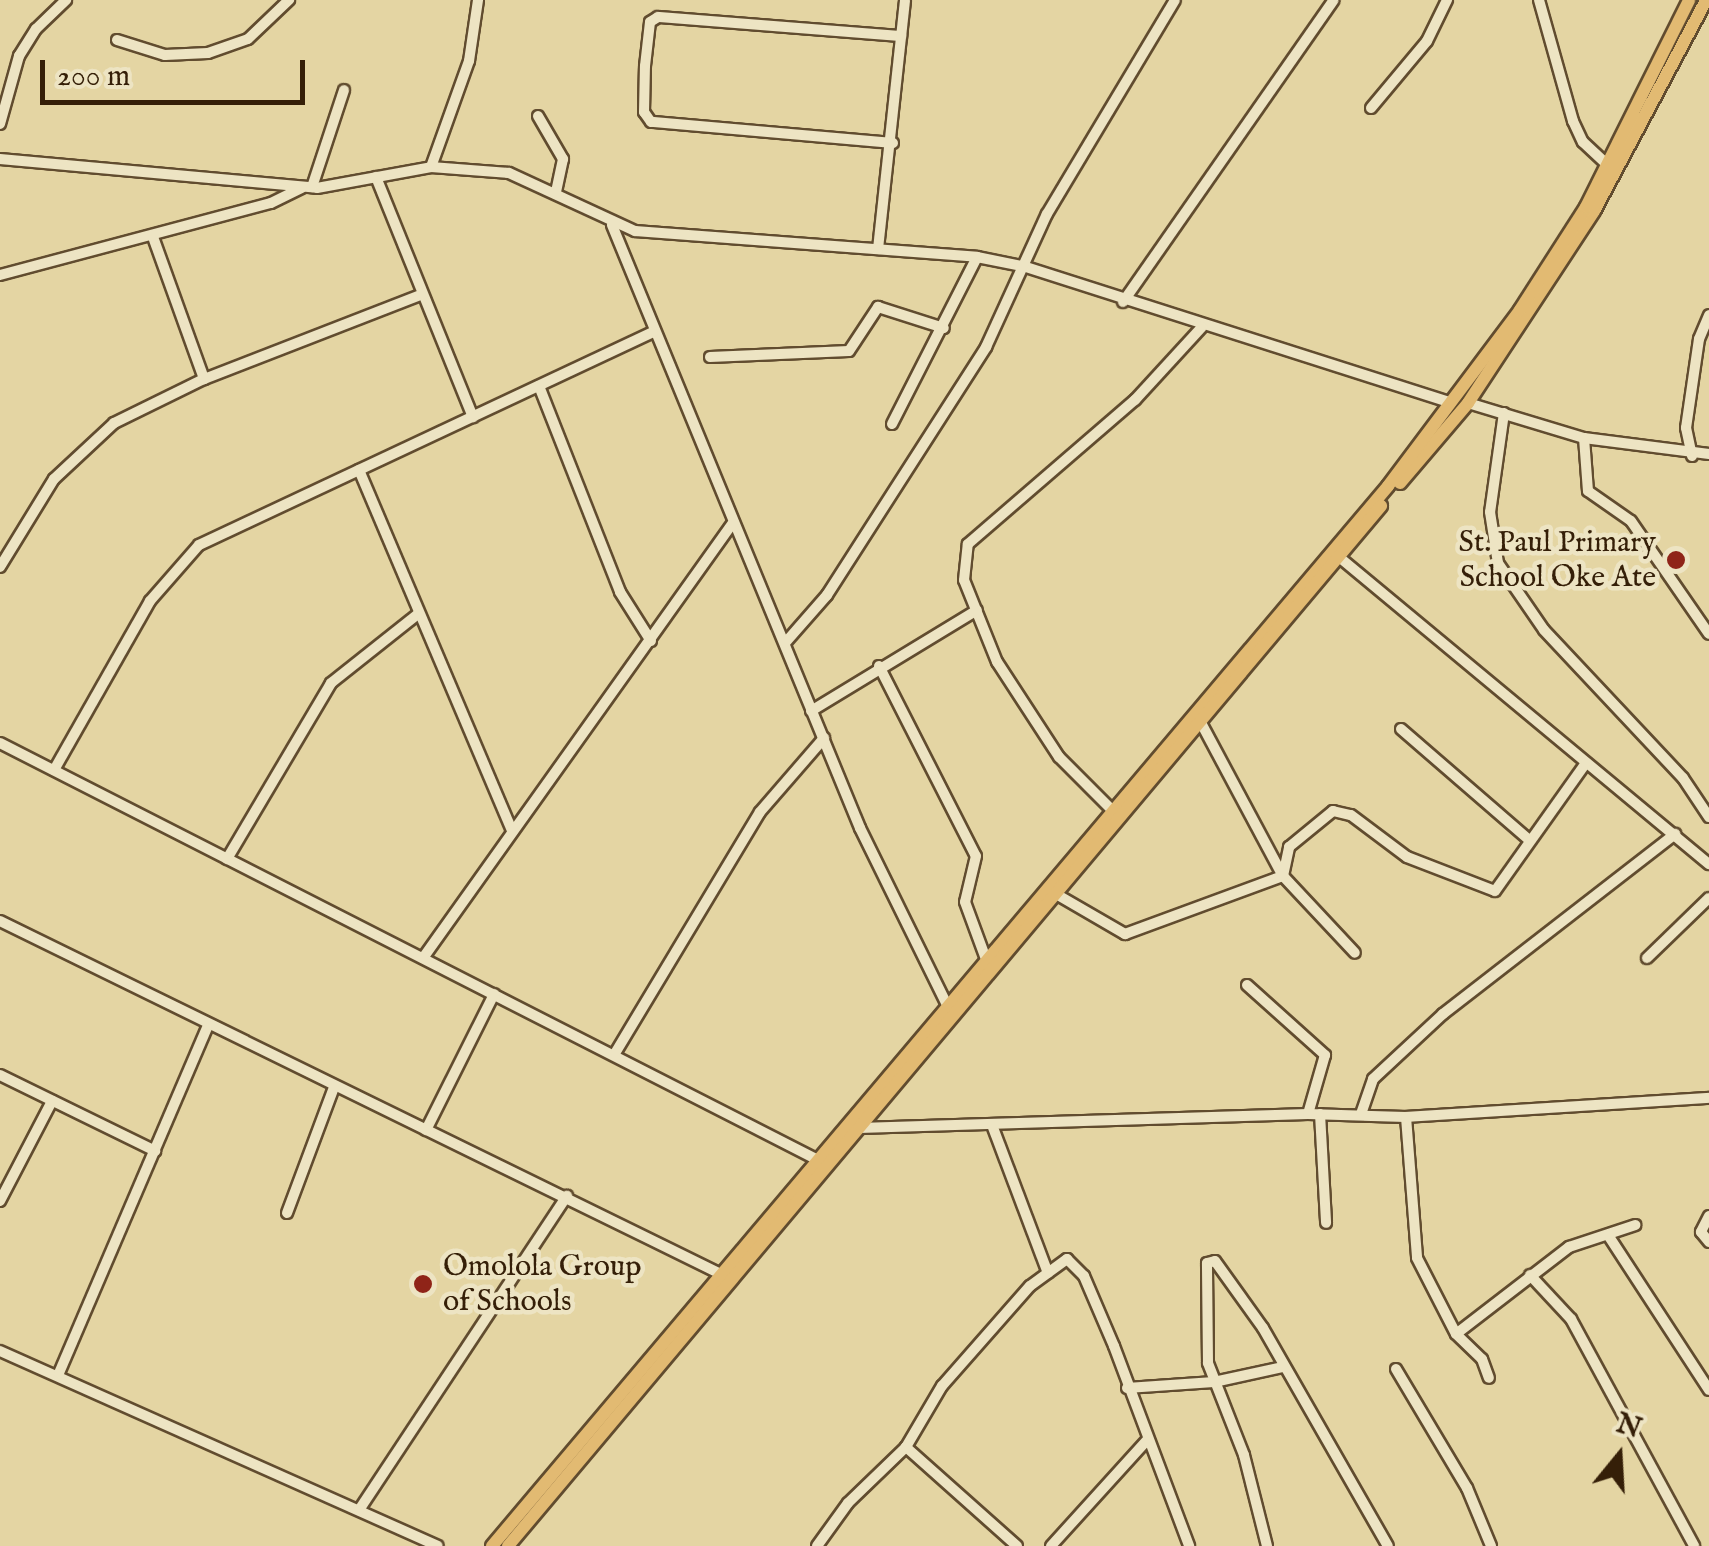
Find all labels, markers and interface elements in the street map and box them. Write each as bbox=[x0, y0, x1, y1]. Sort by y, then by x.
scale bar bbox=[45, 40, 310, 102]
text: 200 m bbox=[57, 58, 130, 96]
place label: St. Paul Primary School Oke Ate bbox=[1459, 525, 1656, 596]
marker: St. Paul Primary School Oke Ate bbox=[1665, 549, 1687, 571]
place label: Omolola Group of Schools bbox=[443, 1249, 642, 1320]
marker: Omolola Group of Schools bbox=[412, 1273, 434, 1295]
north arrow bbox=[1569, 1406, 1669, 1506]
text: N bbox=[1611, 1407, 1645, 1447]

